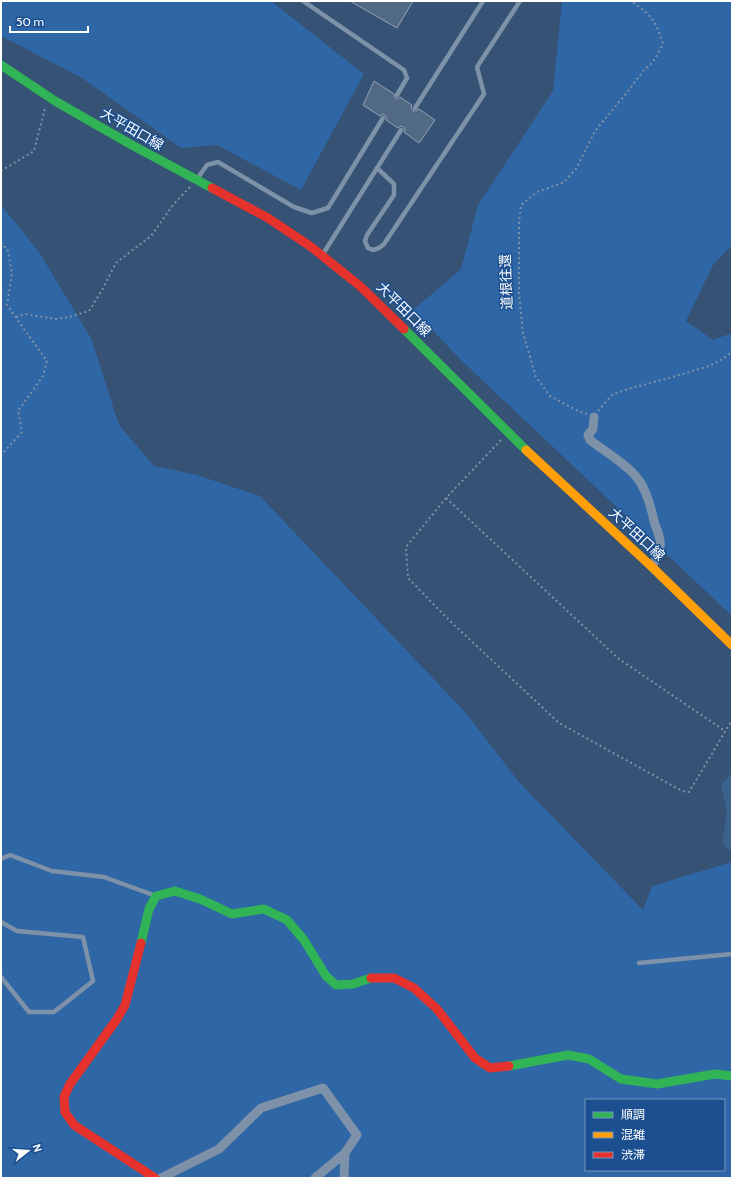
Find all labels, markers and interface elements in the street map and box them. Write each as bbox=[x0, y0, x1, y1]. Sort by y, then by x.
scale bar bbox=[10, 8, 88, 34]
text: 50 m bbox=[16, 14, 44, 29]
street label: 大平田口線 bbox=[97, 104, 167, 154]
street label: 道根往還 bbox=[496, 254, 516, 310]
street label: 大平田口線 bbox=[373, 278, 435, 340]
street label: 大平田口線 bbox=[605, 504, 669, 564]
legend bbox=[585, 1099, 725, 1171]
text: 順調 bbox=[621, 1107, 645, 1122]
text: 混雑 bbox=[621, 1127, 645, 1142]
north arrow bbox=[8, 1131, 48, 1171]
text: N bbox=[30, 1142, 45, 1154]
text: 渋滞 bbox=[621, 1147, 645, 1162]

